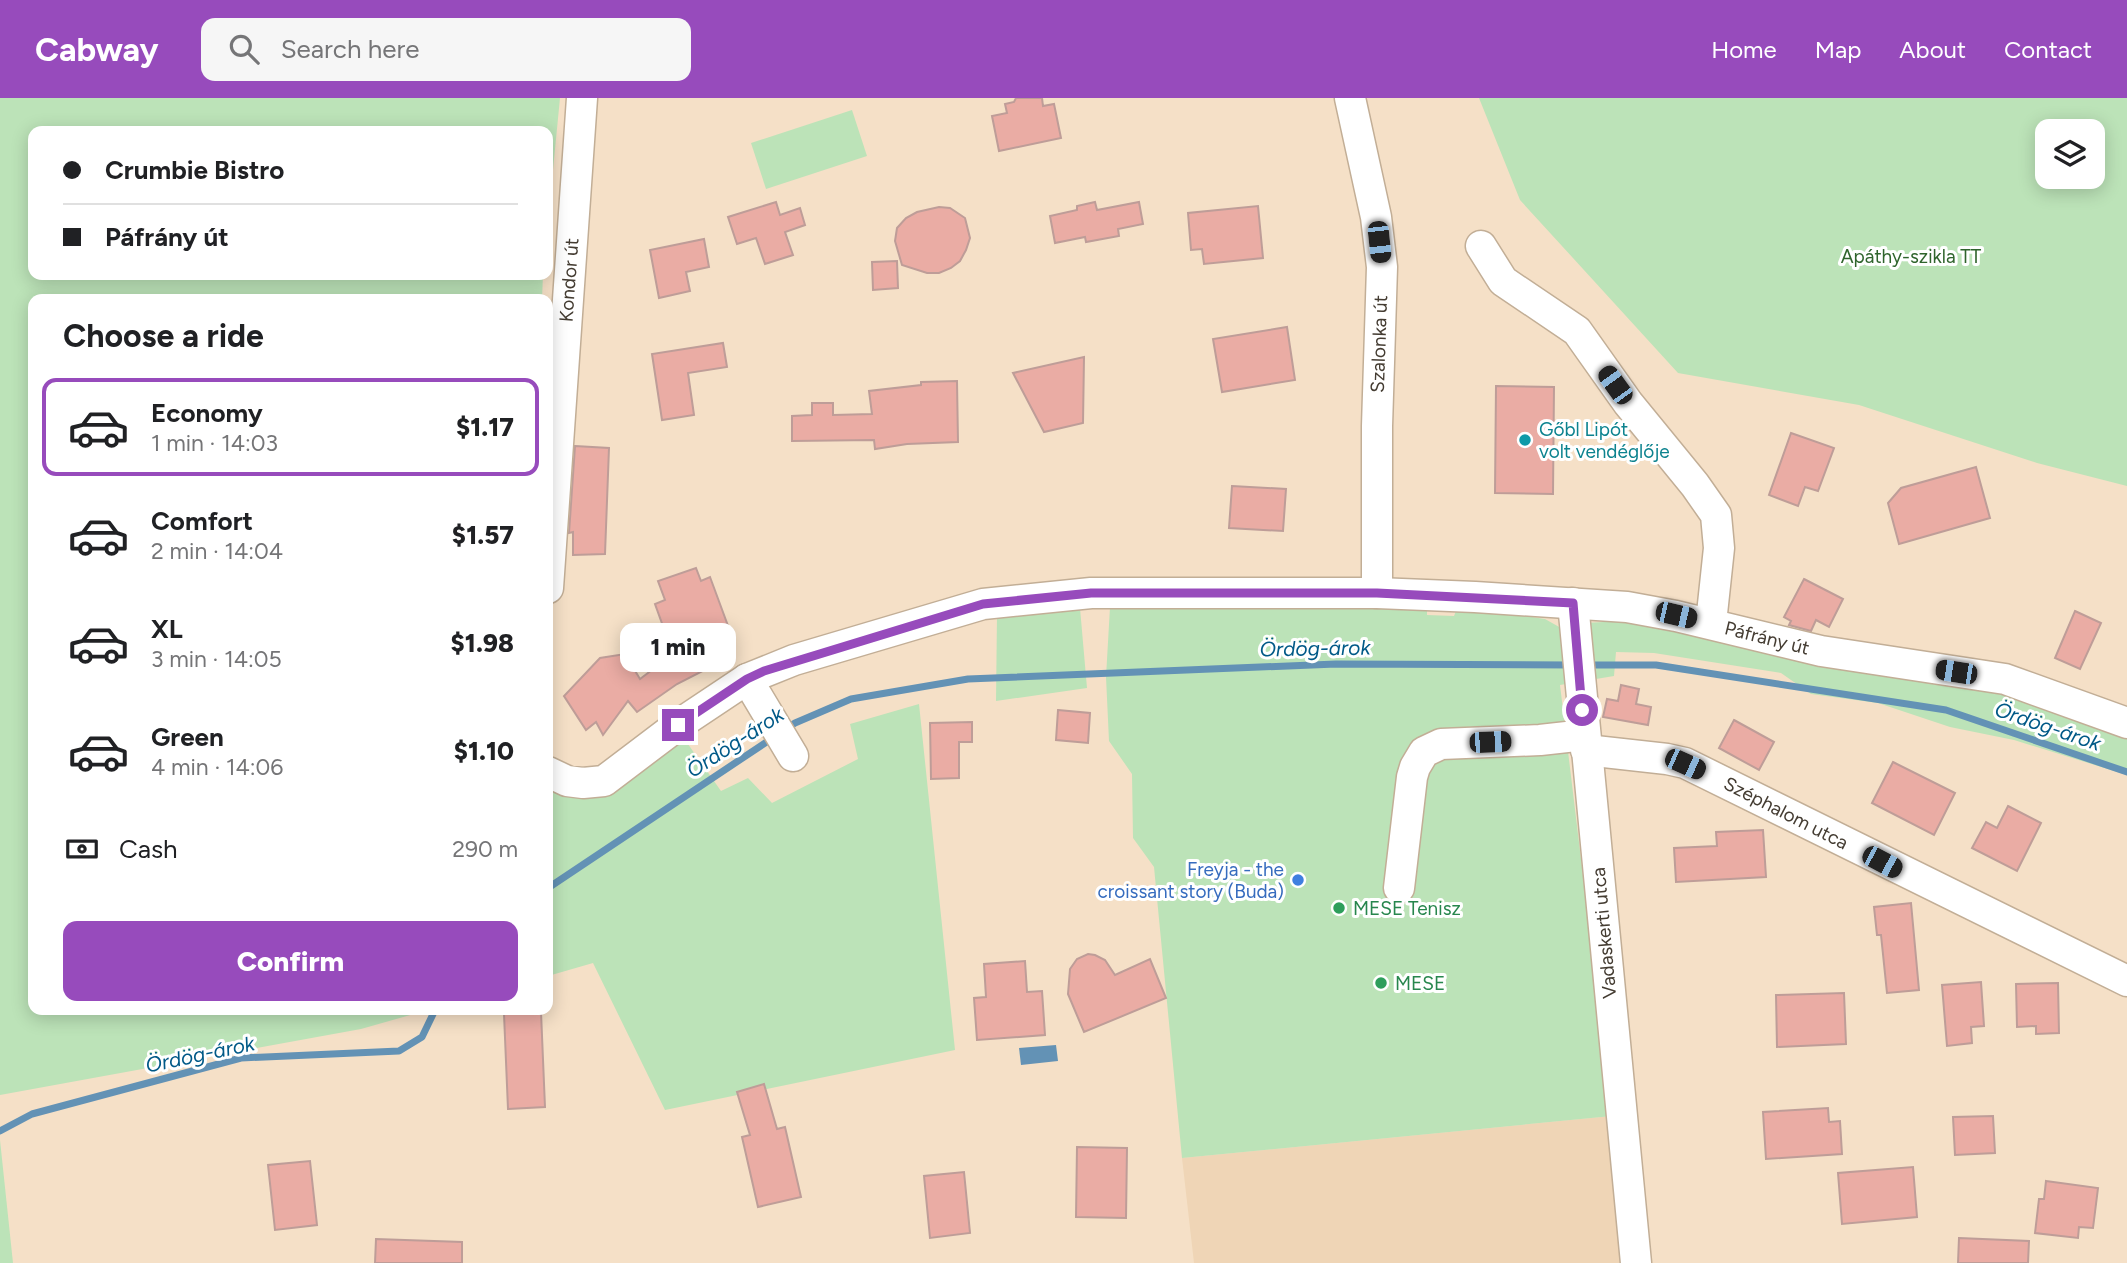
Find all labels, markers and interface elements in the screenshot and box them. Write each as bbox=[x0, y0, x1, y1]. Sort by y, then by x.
search box bbox=[201, 18, 691, 81]
text: Cabway bbox=[35, 30, 159, 69]
icon: search bbox=[225, 30, 263, 68]
text: Search here bbox=[281, 33, 420, 65]
text: Home bbox=[1711, 35, 1777, 64]
text: Map bbox=[1815, 35, 1861, 64]
text: About bbox=[1899, 35, 1966, 64]
text: Contact bbox=[2004, 35, 2092, 64]
map controls bbox=[2035, 119, 2105, 189]
button: layers bbox=[2035, 119, 2105, 189]
text: Crumbie Bistro bbox=[105, 154, 284, 186]
car bbox=[1367, 220, 1392, 264]
text: Páfrány út bbox=[105, 221, 229, 253]
street label: Kondor út bbox=[555, 237, 583, 323]
park label: Apáthy-szikla TT bbox=[1841, 245, 1982, 268]
street label: Szalonka út bbox=[1366, 295, 1392, 393]
text: Choose a ride bbox=[63, 317, 264, 355]
car bbox=[1595, 362, 1636, 408]
icon: car bbox=[67, 396, 130, 459]
text: Economy bbox=[151, 397, 263, 429]
text: $1.17 bbox=[456, 411, 514, 443]
place label: Gőbl Lipót volt vendéglője bbox=[1539, 418, 1670, 463]
text: 1 min · 14:03 bbox=[151, 429, 278, 457]
marker: Gőbl Lipót volt vendéglője bbox=[1517, 432, 1533, 448]
icon: car bbox=[67, 504, 130, 567]
text: Comfort bbox=[151, 505, 253, 537]
text: $1.57 bbox=[452, 519, 514, 551]
text: 2 min · 14:04 bbox=[151, 537, 283, 565]
car bbox=[1654, 600, 1699, 630]
icon: car bbox=[67, 612, 130, 675]
text: XL bbox=[151, 613, 183, 645]
street label: Páfrány út bbox=[1722, 616, 1812, 660]
callout: 1 min bbox=[620, 624, 736, 672]
text: $1.98 bbox=[451, 627, 514, 659]
text: 1 min bbox=[651, 633, 705, 661]
water label: Ördög-árok bbox=[1259, 635, 1371, 661]
text: 3 min · 14:05 bbox=[151, 645, 282, 673]
car bbox=[1934, 658, 1979, 686]
route start bbox=[1566, 694, 1598, 726]
water label: Ördög-árok bbox=[1991, 696, 2105, 756]
water label: Ördög-árok bbox=[682, 701, 789, 783]
route end bbox=[662, 709, 694, 741]
icon: car bbox=[67, 720, 130, 783]
text: Green bbox=[151, 721, 224, 753]
car bbox=[1469, 731, 1512, 753]
text: $1.10 bbox=[454, 735, 514, 767]
car bbox=[1662, 746, 1709, 782]
text: 4 min · 14:06 bbox=[151, 753, 283, 781]
street label: Széphalom utca bbox=[1720, 772, 1852, 854]
icon: cash bbox=[63, 830, 101, 868]
text: Cash bbox=[119, 833, 178, 865]
text: 290 m bbox=[452, 835, 518, 863]
car bbox=[1859, 843, 1906, 881]
place label: Freyja - the croissant story (Buda) bbox=[1097, 858, 1284, 903]
street label: Vadaskerti utca bbox=[1587, 866, 1621, 1000]
marker: Freyja - the croissant story (Buda) bbox=[1290, 872, 1306, 888]
place label: MESE Tenisz bbox=[1353, 897, 1461, 920]
marker: MESE Tenisz bbox=[1331, 900, 1347, 916]
button: Confirm bbox=[63, 921, 518, 1001]
place label: MESE bbox=[1395, 972, 1445, 995]
marker: MESE bbox=[1373, 975, 1389, 991]
water label: Ördög-árok bbox=[143, 1030, 258, 1078]

